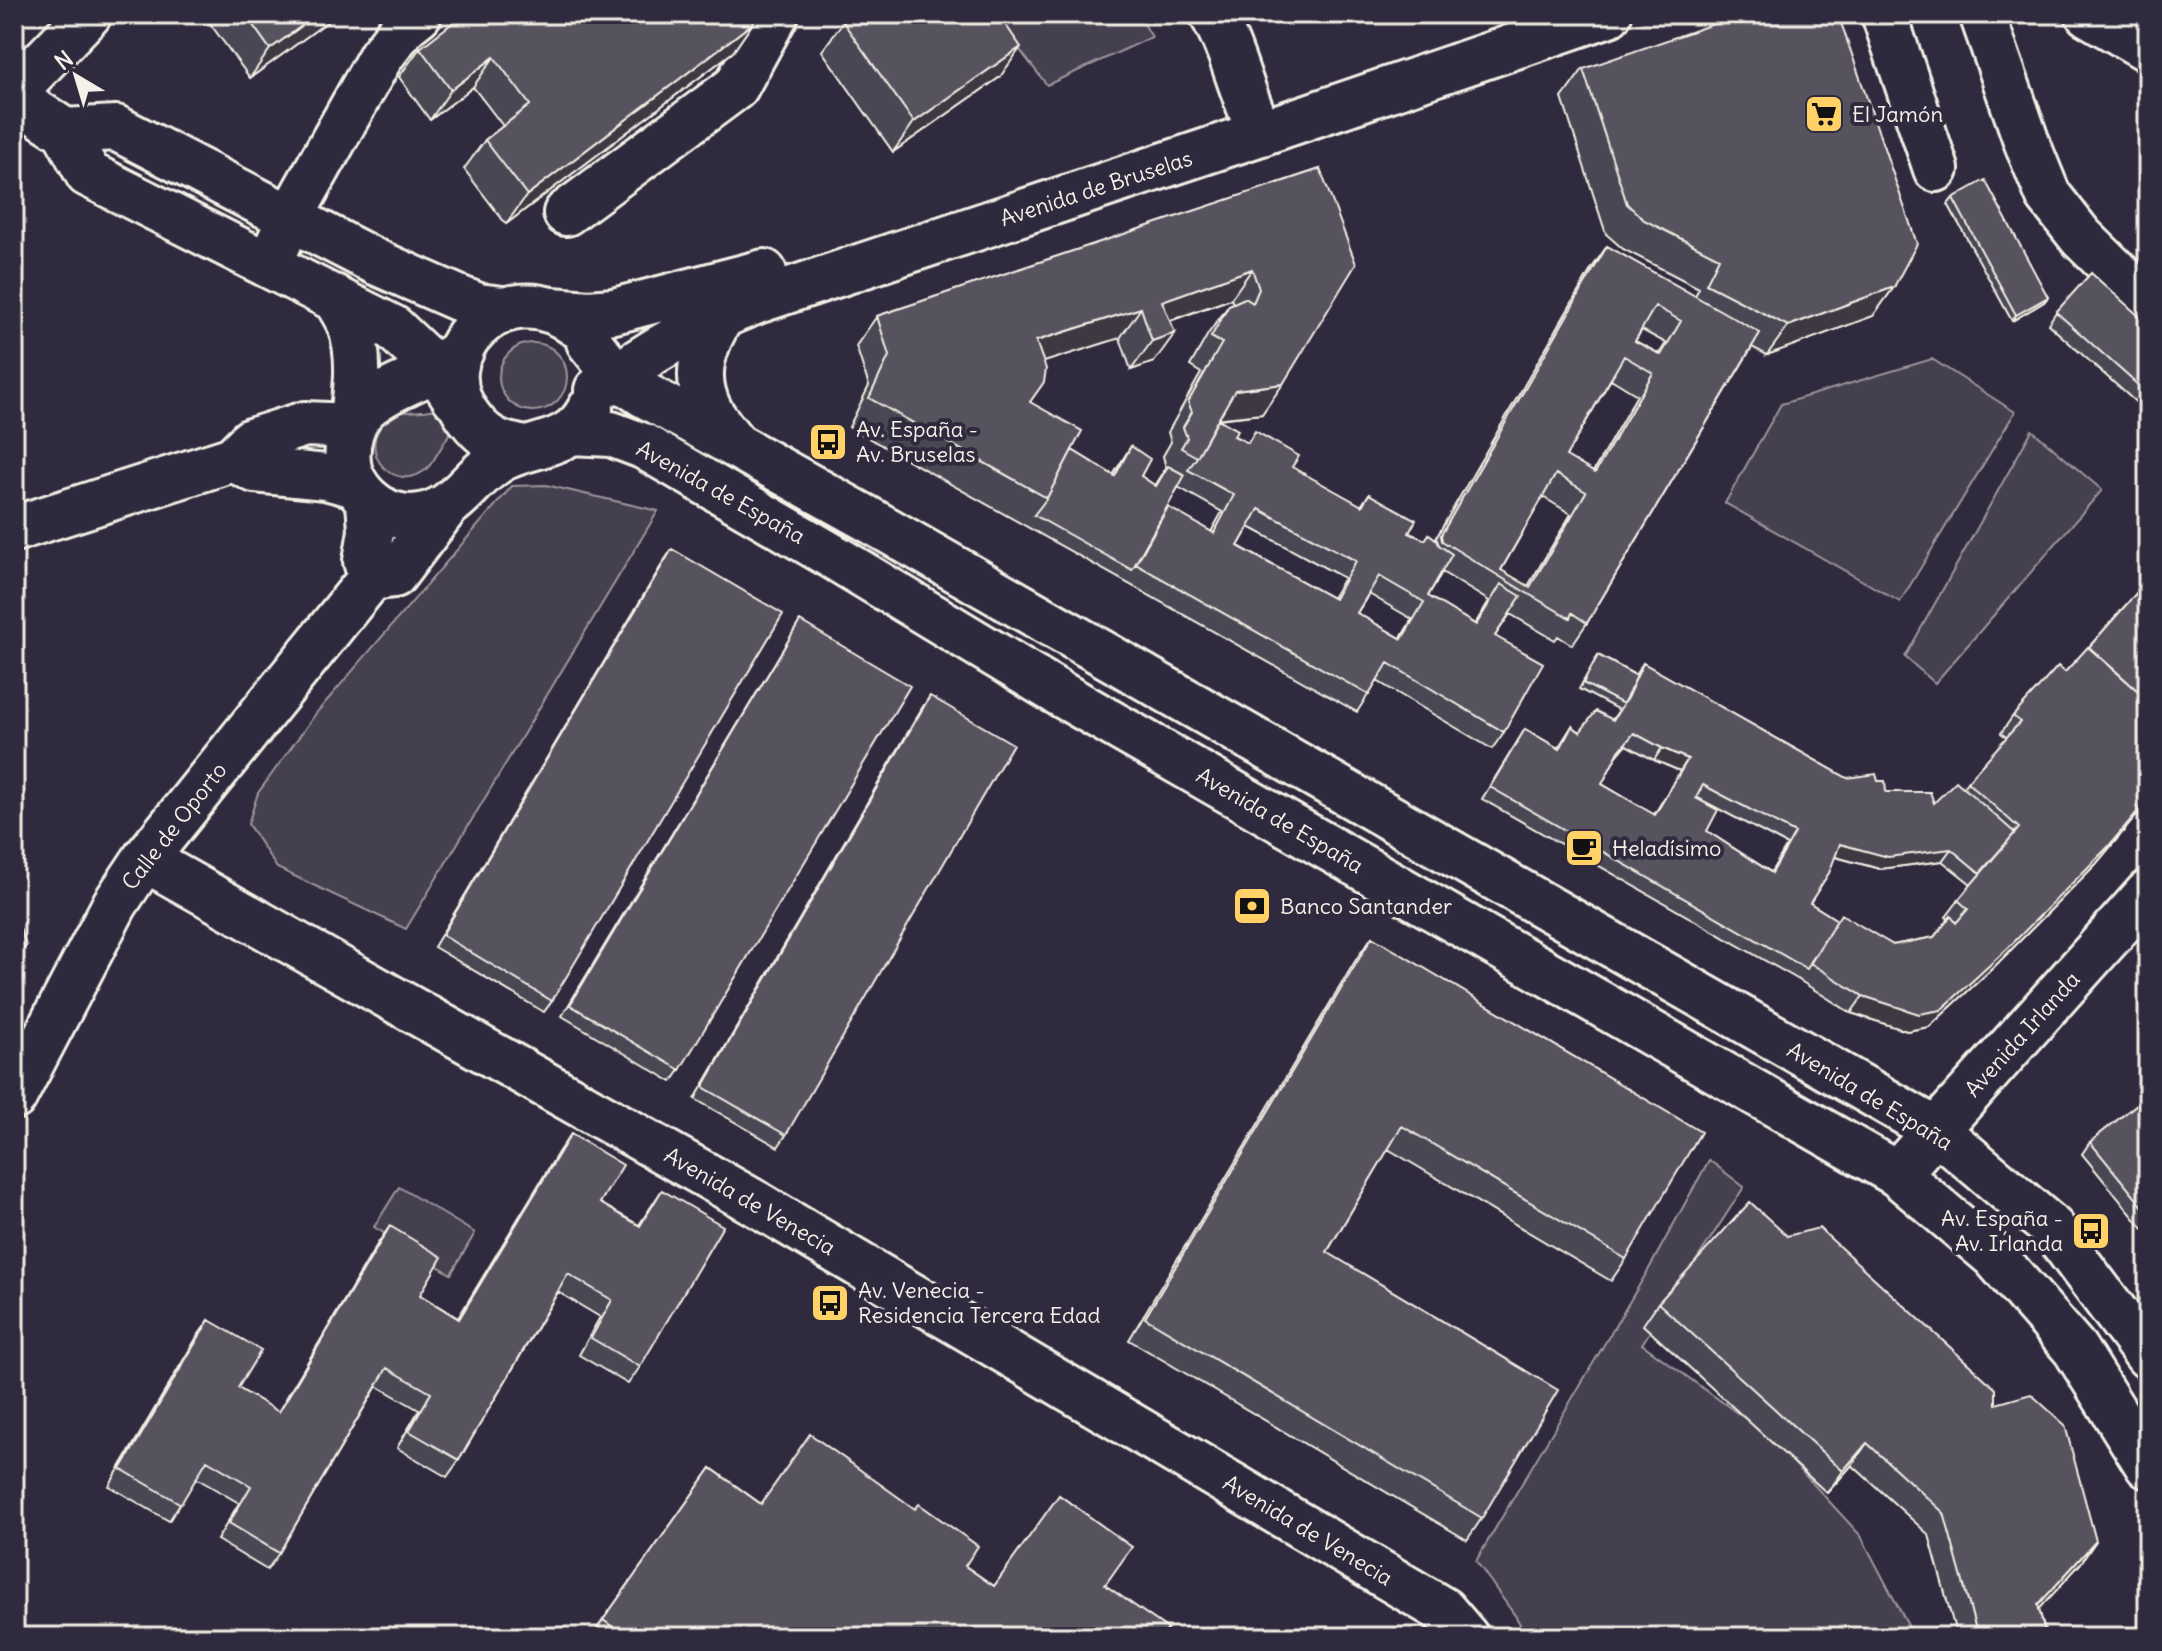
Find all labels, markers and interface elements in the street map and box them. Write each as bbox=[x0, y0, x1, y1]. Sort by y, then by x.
north arrow bbox=[36, 36, 116, 116]
text: N bbox=[49, 45, 78, 76]
supermarket icon: El Jamón bbox=[1803, 93, 1845, 135]
place label: El Jamón bbox=[1852, 100, 1943, 128]
street label: Avenida de Bruselas bbox=[996, 144, 1196, 232]
place label: Av. España - Av. Bruselas bbox=[856, 415, 978, 468]
bus stop icon: Av. España - Av. Bruselas bbox=[807, 421, 849, 463]
street label: Avenida de España bbox=[632, 434, 810, 550]
street label: Calle de Oporto bbox=[115, 757, 233, 895]
street label: Avenida de España bbox=[1192, 761, 1368, 879]
cafe icon: Heladísimo bbox=[1563, 827, 1605, 869]
place label: Heladísimo bbox=[1612, 834, 1721, 862]
bank icon: Banco Santander bbox=[1231, 885, 1273, 927]
place label: Banco Santander bbox=[1280, 892, 1452, 920]
street label: Avenida Irlanda bbox=[1958, 966, 2086, 1102]
street label: Avenida de España bbox=[1782, 1036, 1958, 1156]
street label: Avenida de Venecia bbox=[659, 1141, 841, 1261]
place label: Av. España - Av. Irlanda bbox=[1941, 1204, 2063, 1257]
bus stop icon: Av. España - Av. Irlanda bbox=[2070, 1210, 2112, 1252]
place label: Av. Venecia - Residencia Tercera Edad bbox=[858, 1276, 1100, 1329]
bus stop icon: Av. Venecia - Residencia Tercera Edad bbox=[809, 1282, 851, 1324]
street label: Avenida de Venecia bbox=[1218, 1468, 1398, 1592]

